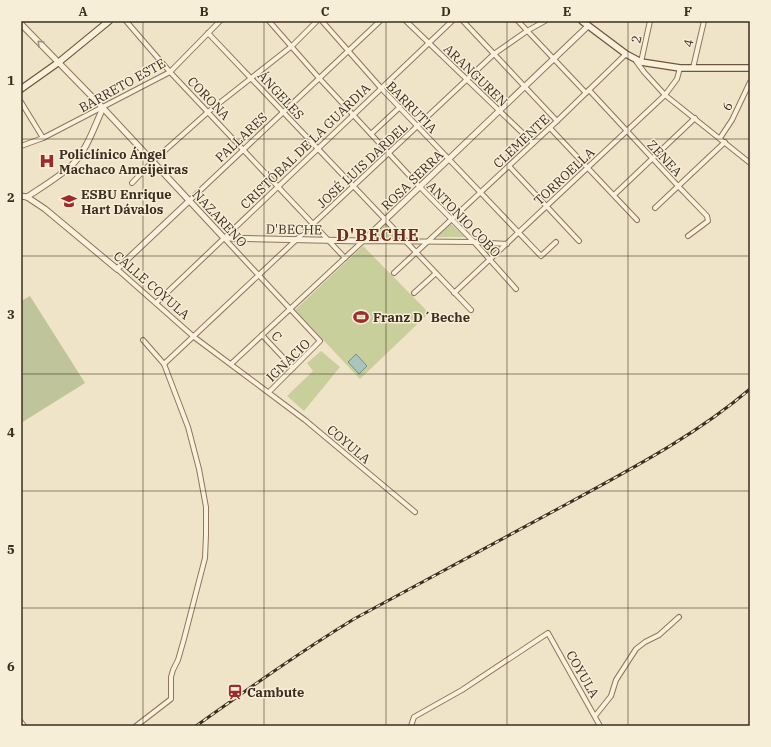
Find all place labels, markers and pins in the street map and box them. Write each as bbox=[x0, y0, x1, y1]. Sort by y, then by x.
place label: Policlínico Ángel Machaco Ameijeiras bbox=[59, 146, 189, 178]
hospital icon: Policlínico Ángel Machaco Ameijeiras bbox=[38, 152, 56, 170]
place label: ESBU Enrique Hart Dávalos bbox=[81, 186, 172, 218]
school or university icon: ESBU Enrique Hart Dávalos bbox=[60, 192, 78, 210]
sports icon: Franz D´Beche bbox=[352, 308, 370, 326]
place label: Franz D´Beche bbox=[373, 309, 470, 326]
station icon: Cambute bbox=[226, 683, 244, 701]
place label: Cambute bbox=[247, 684, 304, 701]

